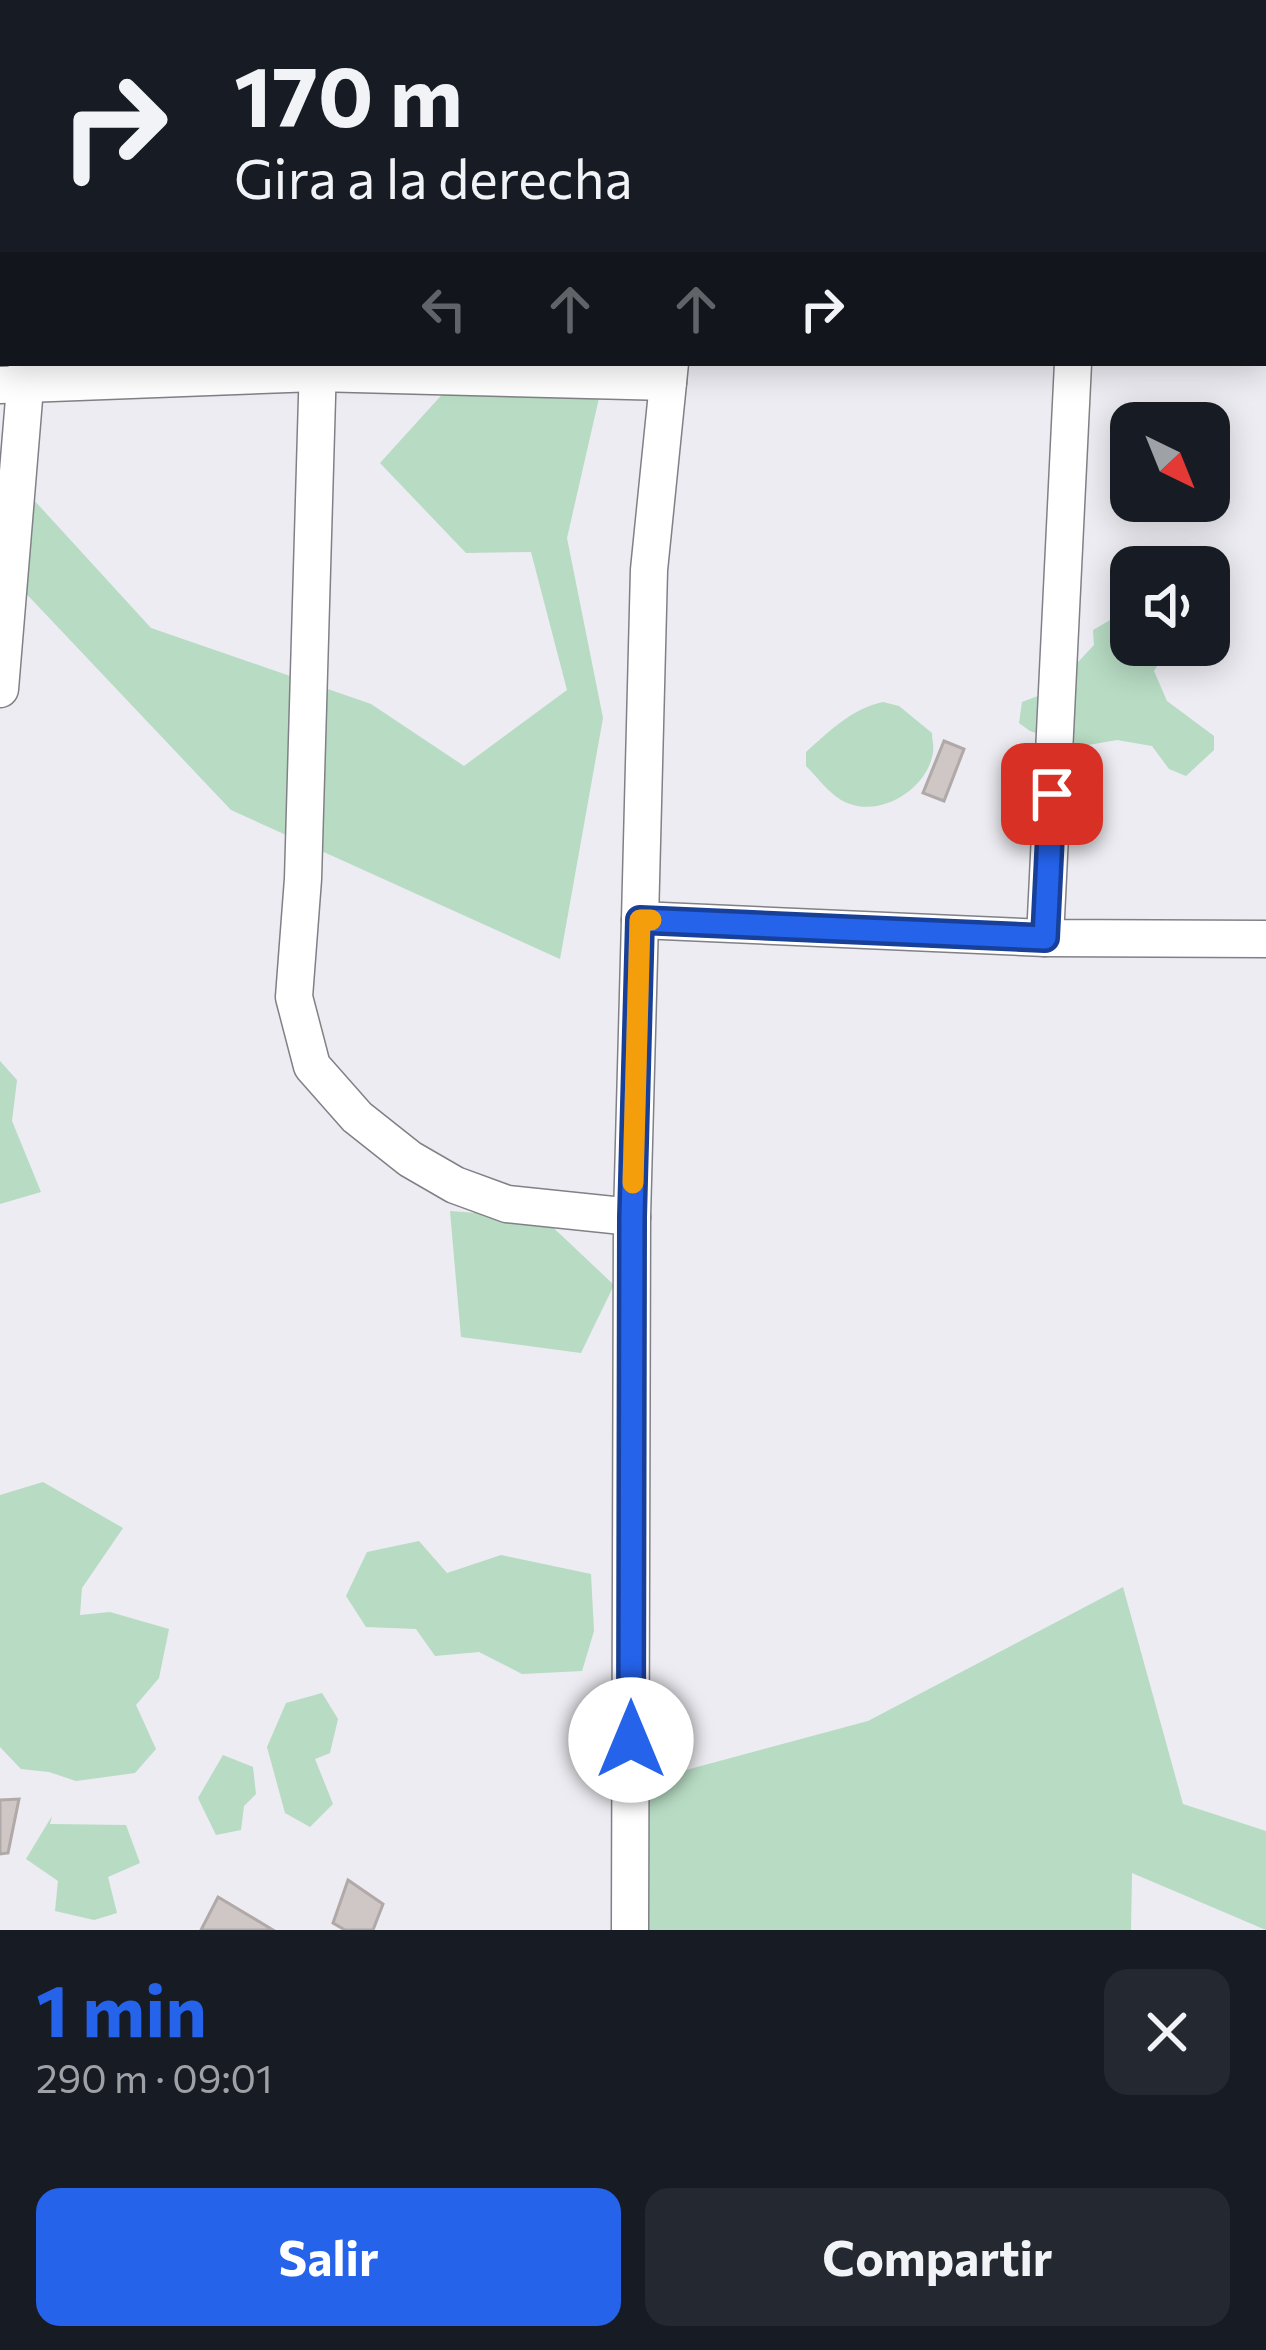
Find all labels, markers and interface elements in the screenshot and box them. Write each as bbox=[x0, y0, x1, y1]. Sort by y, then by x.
text: 170 m bbox=[234, 42, 463, 144]
icon: right bbox=[36, 48, 192, 204]
text: Gira a la derecha bbox=[234, 144, 633, 210]
icon: left bbox=[411, 276, 477, 342]
icon: ahead bbox=[537, 276, 603, 342]
icon: ahead bbox=[663, 276, 729, 342]
icon: right bbox=[789, 276, 855, 342]
north arrow bbox=[1110, 402, 1230, 522]
map controls bbox=[1110, 402, 1230, 666]
button: sound bbox=[1110, 546, 1230, 666]
pin bbox=[1001, 743, 1103, 845]
icon: arrive bbox=[1019, 761, 1085, 827]
position arrow bbox=[568, 1677, 694, 1803]
text: 1 min bbox=[36, 1964, 207, 2052]
button: close bbox=[1104, 1969, 1230, 2095]
text: 290 m · 09:01 bbox=[36, 2053, 273, 2101]
button: Salir bbox=[36, 2188, 621, 2326]
button: Compartir bbox=[645, 2188, 1230, 2326]

